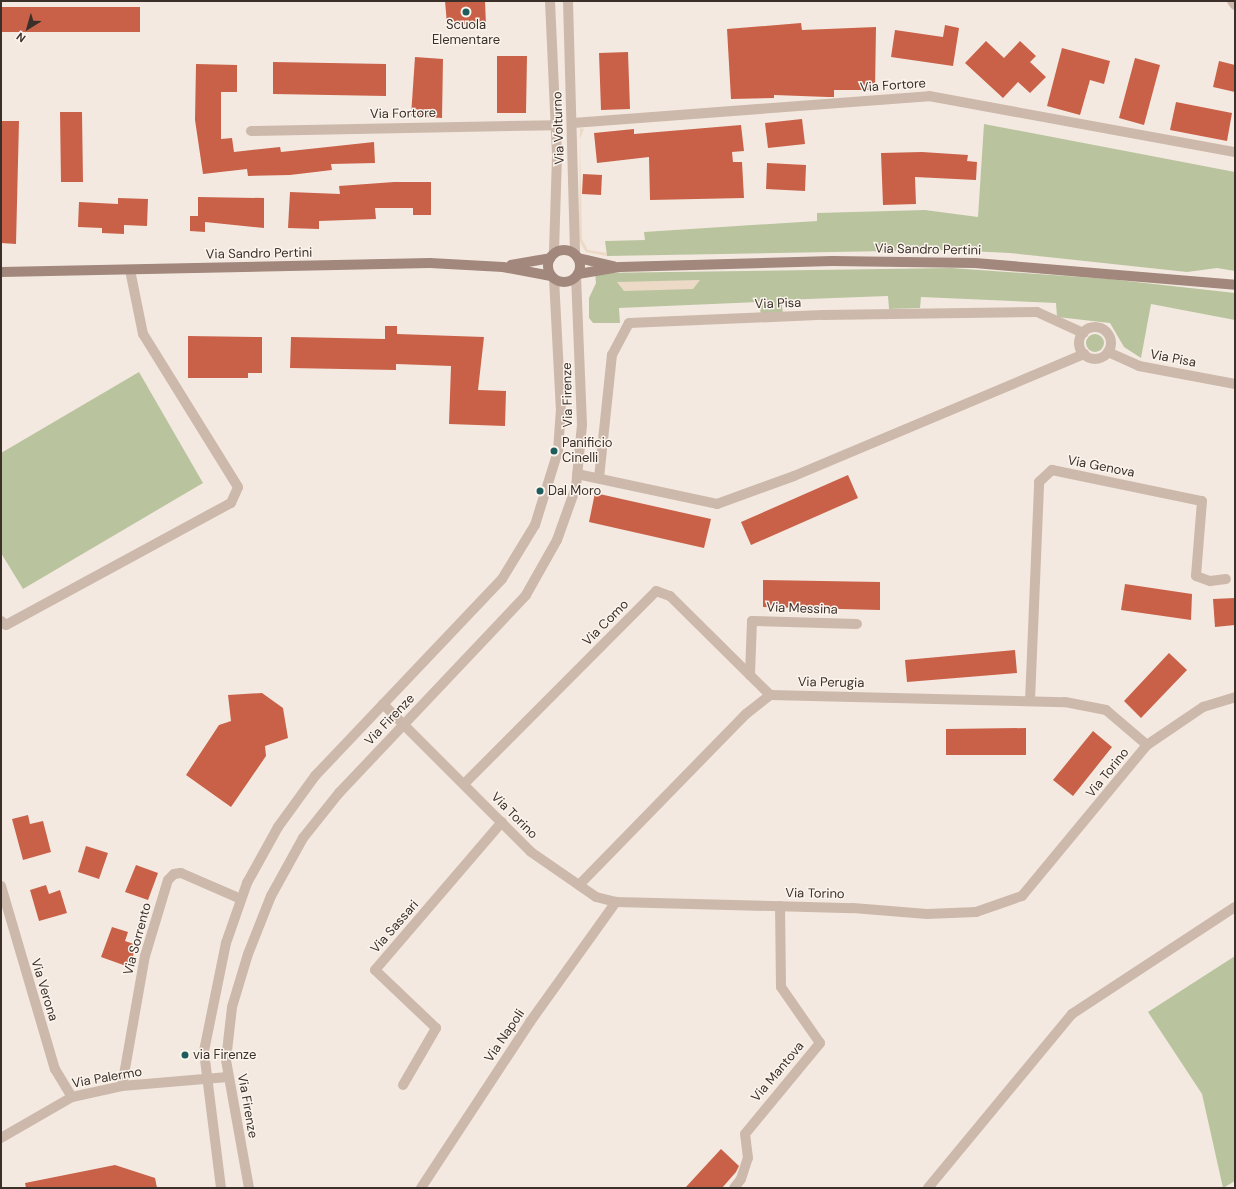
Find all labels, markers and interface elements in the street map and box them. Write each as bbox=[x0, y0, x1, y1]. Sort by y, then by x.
marker: Scuola Elementare bbox=[461, 7, 471, 17]
north arrow bbox=[8, 8, 48, 48]
place label: Scuola Elementare bbox=[432, 18, 500, 49]
text: N bbox=[13, 30, 28, 46]
street label: Via Fortore bbox=[859, 76, 927, 96]
street label: Via Volturno bbox=[550, 91, 568, 165]
street label: Via Fortore bbox=[370, 106, 436, 122]
street label: Via Sandro Pertini bbox=[875, 241, 981, 259]
street label: Via Sandro Pertini bbox=[206, 245, 312, 263]
street label: Via Pisa bbox=[754, 295, 802, 313]
street label: Via Pisa bbox=[1149, 347, 1197, 371]
street label: Via Firenze bbox=[560, 362, 576, 428]
place label: Panificio Cinelli bbox=[562, 436, 612, 467]
marker: Panificio Cinelli bbox=[549, 446, 559, 456]
street label: Via Genova bbox=[1066, 453, 1136, 481]
place label: Dal Moro bbox=[548, 483, 601, 499]
marker: Dal Moro bbox=[535, 486, 545, 496]
street label: Via Como bbox=[580, 597, 632, 649]
street label: Via Messina bbox=[766, 600, 838, 618]
street label: Via Perugia bbox=[798, 675, 864, 691]
street label: Via Firenze bbox=[362, 691, 418, 749]
street label: Via Torino bbox=[1083, 745, 1133, 801]
street label: Via Torino bbox=[488, 790, 540, 842]
street label: Via Torino bbox=[785, 886, 845, 902]
street label: Via Sassari bbox=[368, 897, 422, 957]
street label: Via Sorrento bbox=[121, 901, 155, 977]
street label: Via Verona bbox=[27, 957, 61, 1023]
street label: Via Napoli bbox=[482, 1007, 528, 1065]
street label: Via Mantova bbox=[748, 1039, 808, 1105]
place label: via Firenze bbox=[193, 1047, 256, 1063]
marker: via Firenze bbox=[180, 1050, 190, 1060]
street label: Via Palermo bbox=[71, 1064, 143, 1092]
street label: Via Firenze bbox=[234, 1073, 260, 1139]

